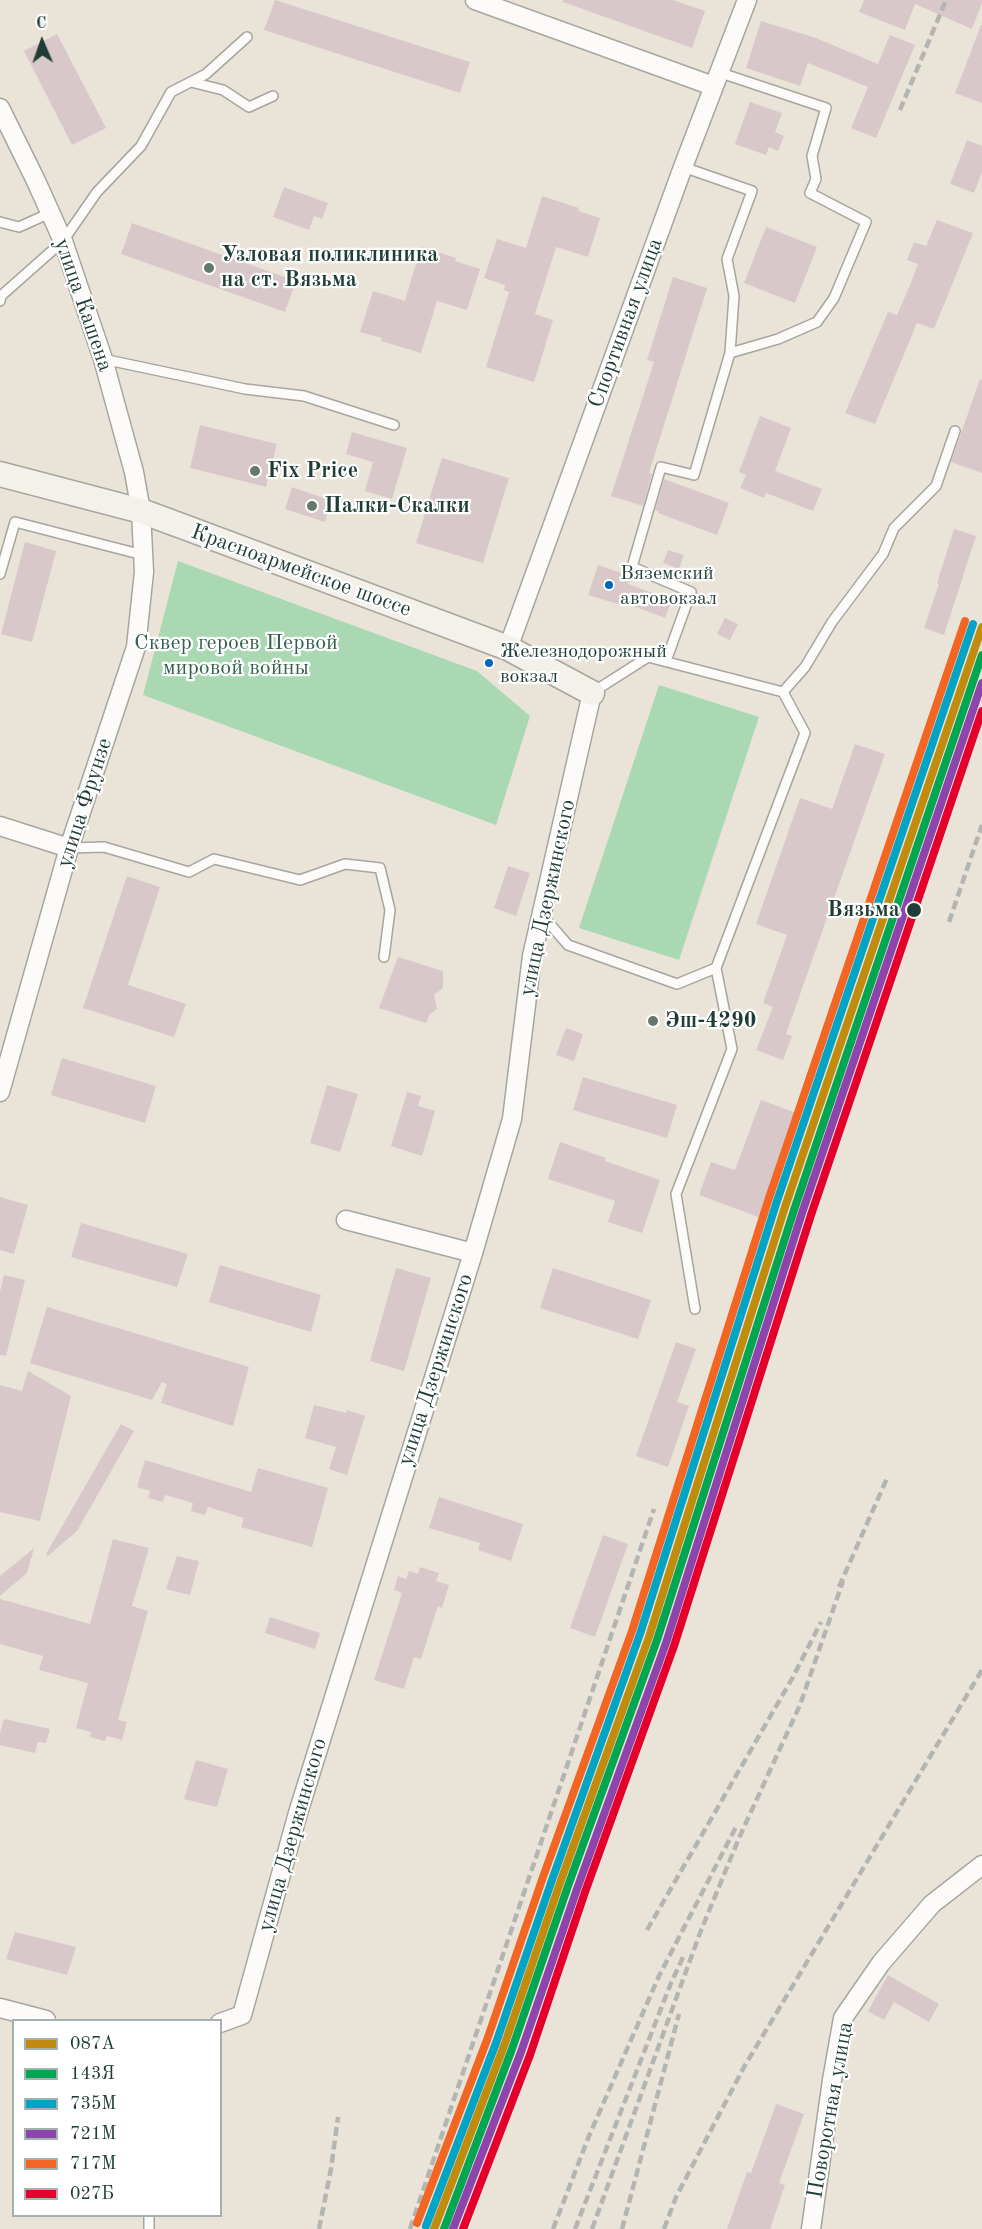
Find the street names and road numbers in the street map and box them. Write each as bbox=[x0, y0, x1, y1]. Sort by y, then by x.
street label: улица Кашена bbox=[48, 235, 118, 375]
street label: Спортивная улица bbox=[583, 235, 669, 411]
street label: Красноармейское шоссе bbox=[187, 519, 415, 623]
street label: улица Фрунзе bbox=[52, 735, 118, 871]
street label: улица Дзержинского bbox=[514, 797, 582, 999]
street label: улица Дзержинского bbox=[392, 1271, 480, 1469]
street label: улица Дзержинского bbox=[253, 1735, 333, 1935]
street label: Поворотная улица bbox=[802, 2019, 860, 2201]

